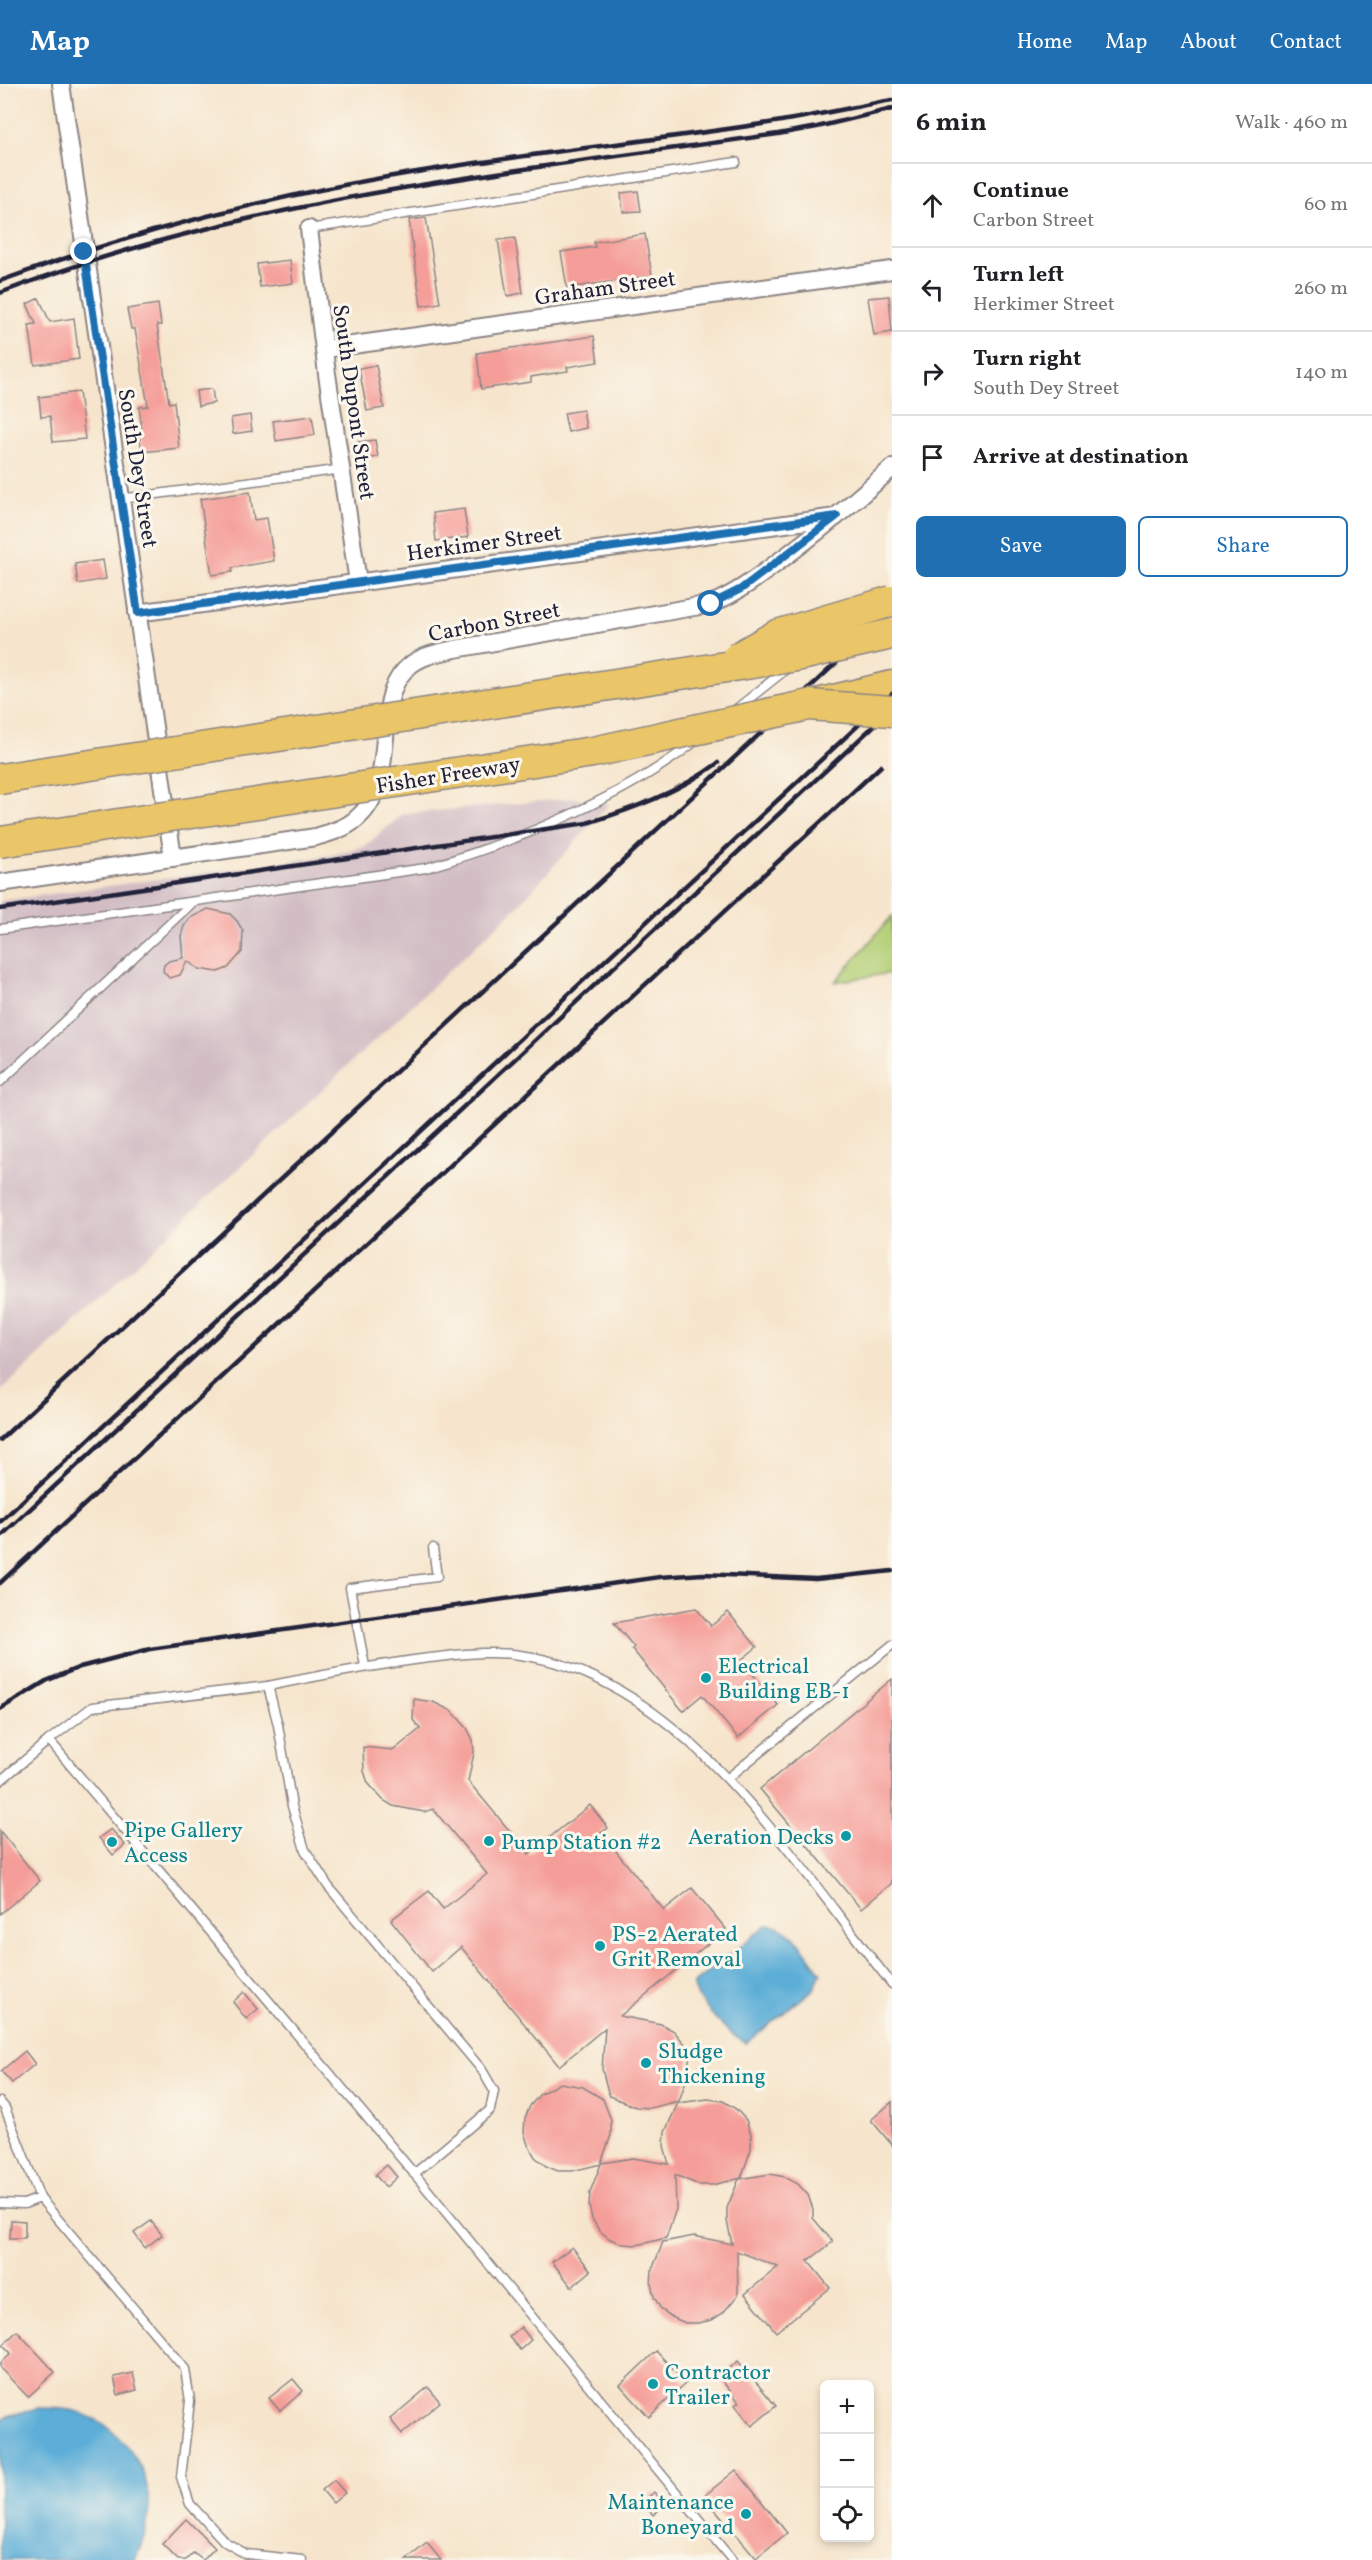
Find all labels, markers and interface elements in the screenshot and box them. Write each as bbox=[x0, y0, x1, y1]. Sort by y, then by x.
text: Map bbox=[30, 23, 90, 62]
text: Home bbox=[1017, 28, 1072, 57]
text: Map bbox=[1105, 28, 1147, 57]
text: About bbox=[1180, 28, 1237, 57]
text: Contact bbox=[1270, 28, 1342, 57]
text: 6 min bbox=[916, 105, 987, 141]
text: Walk · 460 m bbox=[1235, 109, 1348, 137]
text: Continue bbox=[973, 176, 1069, 207]
icon: ahead bbox=[916, 189, 949, 222]
text: 60 m bbox=[1304, 191, 1348, 219]
text: Carbon Street bbox=[973, 207, 1094, 235]
route end bbox=[70, 238, 96, 264]
text: Turn left bbox=[973, 260, 1064, 291]
street label: Graham Street bbox=[533, 264, 678, 315]
icon: left bbox=[916, 273, 949, 306]
text: 260 m bbox=[1293, 275, 1348, 303]
text: Herkimer Street bbox=[973, 291, 1115, 319]
street label: South Dupont Street bbox=[323, 303, 382, 502]
text: Turn right bbox=[973, 344, 1081, 375]
icon: right bbox=[916, 357, 949, 390]
text: 140 m bbox=[1295, 359, 1348, 387]
text: South Dey Street bbox=[973, 375, 1119, 403]
street label: South Dey Street bbox=[109, 386, 164, 551]
icon: arrive bbox=[916, 441, 949, 474]
text: Arrive at destination bbox=[973, 442, 1189, 473]
button: Save bbox=[916, 516, 1126, 577]
button: Share bbox=[1138, 516, 1348, 577]
street label: Herkimer Street bbox=[405, 518, 564, 571]
route start bbox=[697, 590, 723, 616]
street label: Carbon Street bbox=[426, 595, 563, 651]
street label: Fisher Freeway bbox=[374, 750, 523, 803]
place label: Electrical Building EB-1 bbox=[718, 1652, 850, 1708]
marker: Electrical Building EB-1 bbox=[699, 1671, 713, 1685]
place label: Pipe Gallery Access bbox=[124, 1816, 243, 1872]
place label: Aeration Decks bbox=[688, 1823, 834, 1854]
place label: Pump Station #2 bbox=[501, 1828, 662, 1859]
marker: Aeration Decks bbox=[839, 1829, 853, 1843]
marker: Pump Station #2 bbox=[482, 1834, 496, 1848]
marker: Pipe Gallery Access bbox=[105, 1835, 119, 1849]
place label: PS-2 Aerated Grit Removal bbox=[612, 1920, 741, 1976]
marker: PS-2 Aerated Grit Removal bbox=[593, 1939, 607, 1953]
place label: Sludge Thickening bbox=[658, 2037, 766, 2093]
marker: Sludge Thickening bbox=[639, 2056, 653, 2070]
place label: Contractor Trailer bbox=[665, 2358, 770, 2414]
marker: Contractor Trailer bbox=[646, 2377, 660, 2391]
map controls bbox=[820, 2380, 874, 2542]
button: + bbox=[820, 2380, 874, 2434]
button: − bbox=[820, 2434, 874, 2488]
place label: Maintenance Boneyard bbox=[607, 2488, 734, 2544]
button: locate bbox=[820, 2488, 874, 2542]
marker: Maintenance Boneyard bbox=[739, 2507, 753, 2521]

